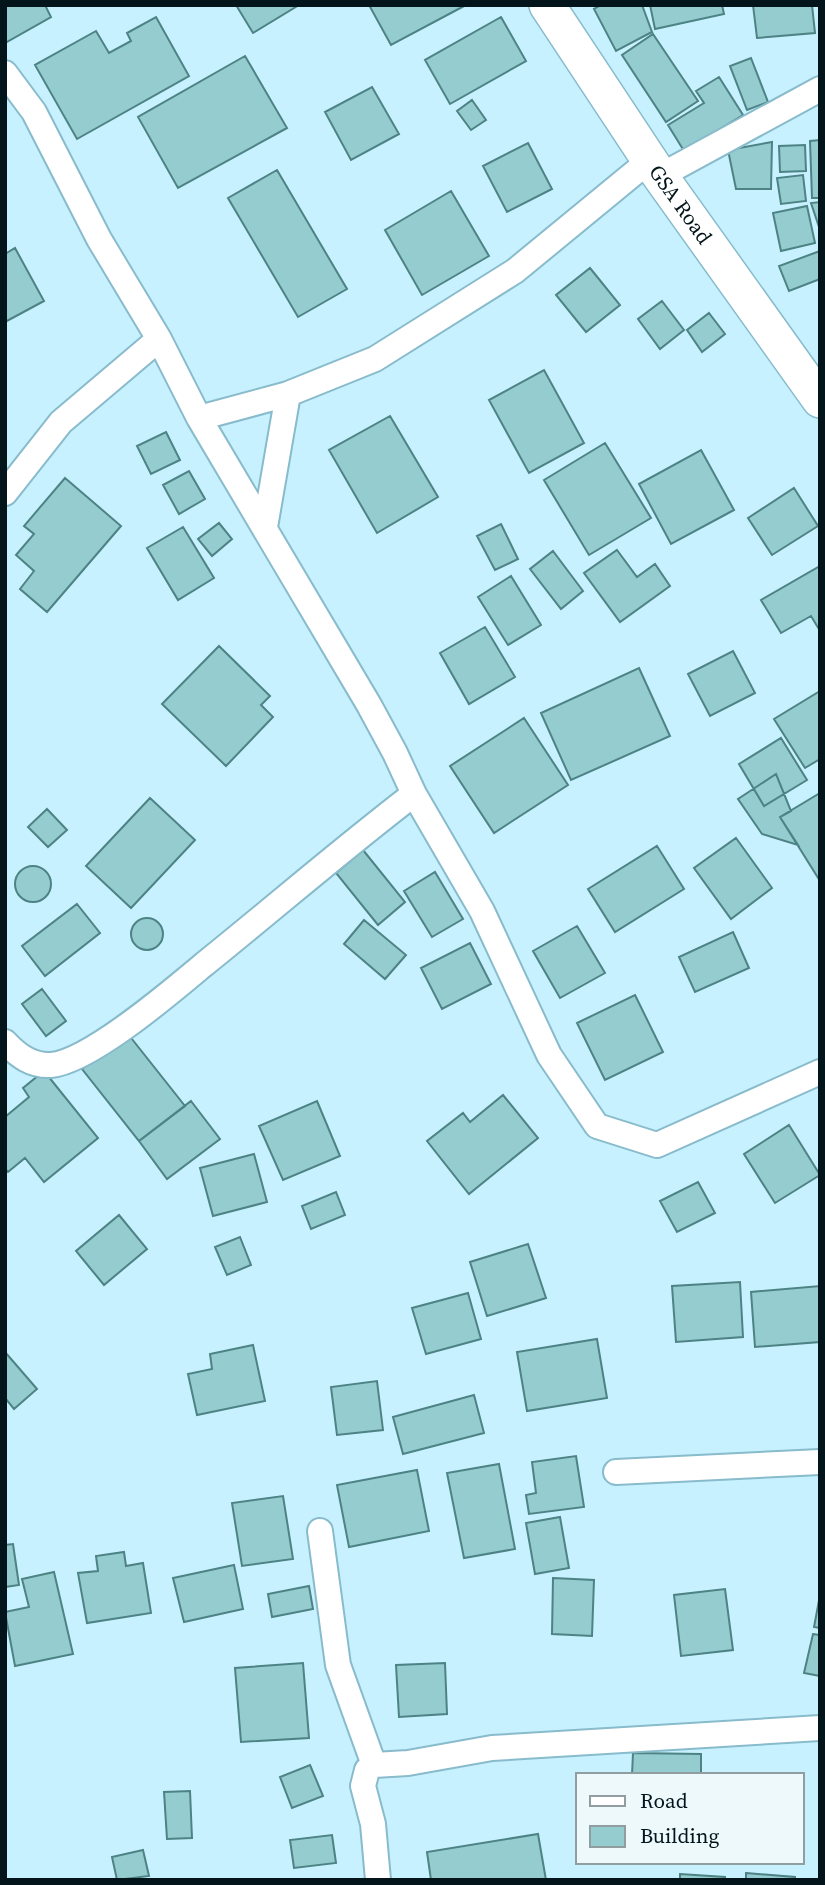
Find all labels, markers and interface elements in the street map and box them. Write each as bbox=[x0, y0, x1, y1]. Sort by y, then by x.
street label: GSA Road bbox=[643, 159, 719, 250]
legend bbox=[576, 1773, 804, 1864]
text: Road bbox=[640, 1786, 688, 1815]
text: Building bbox=[640, 1821, 719, 1850]

